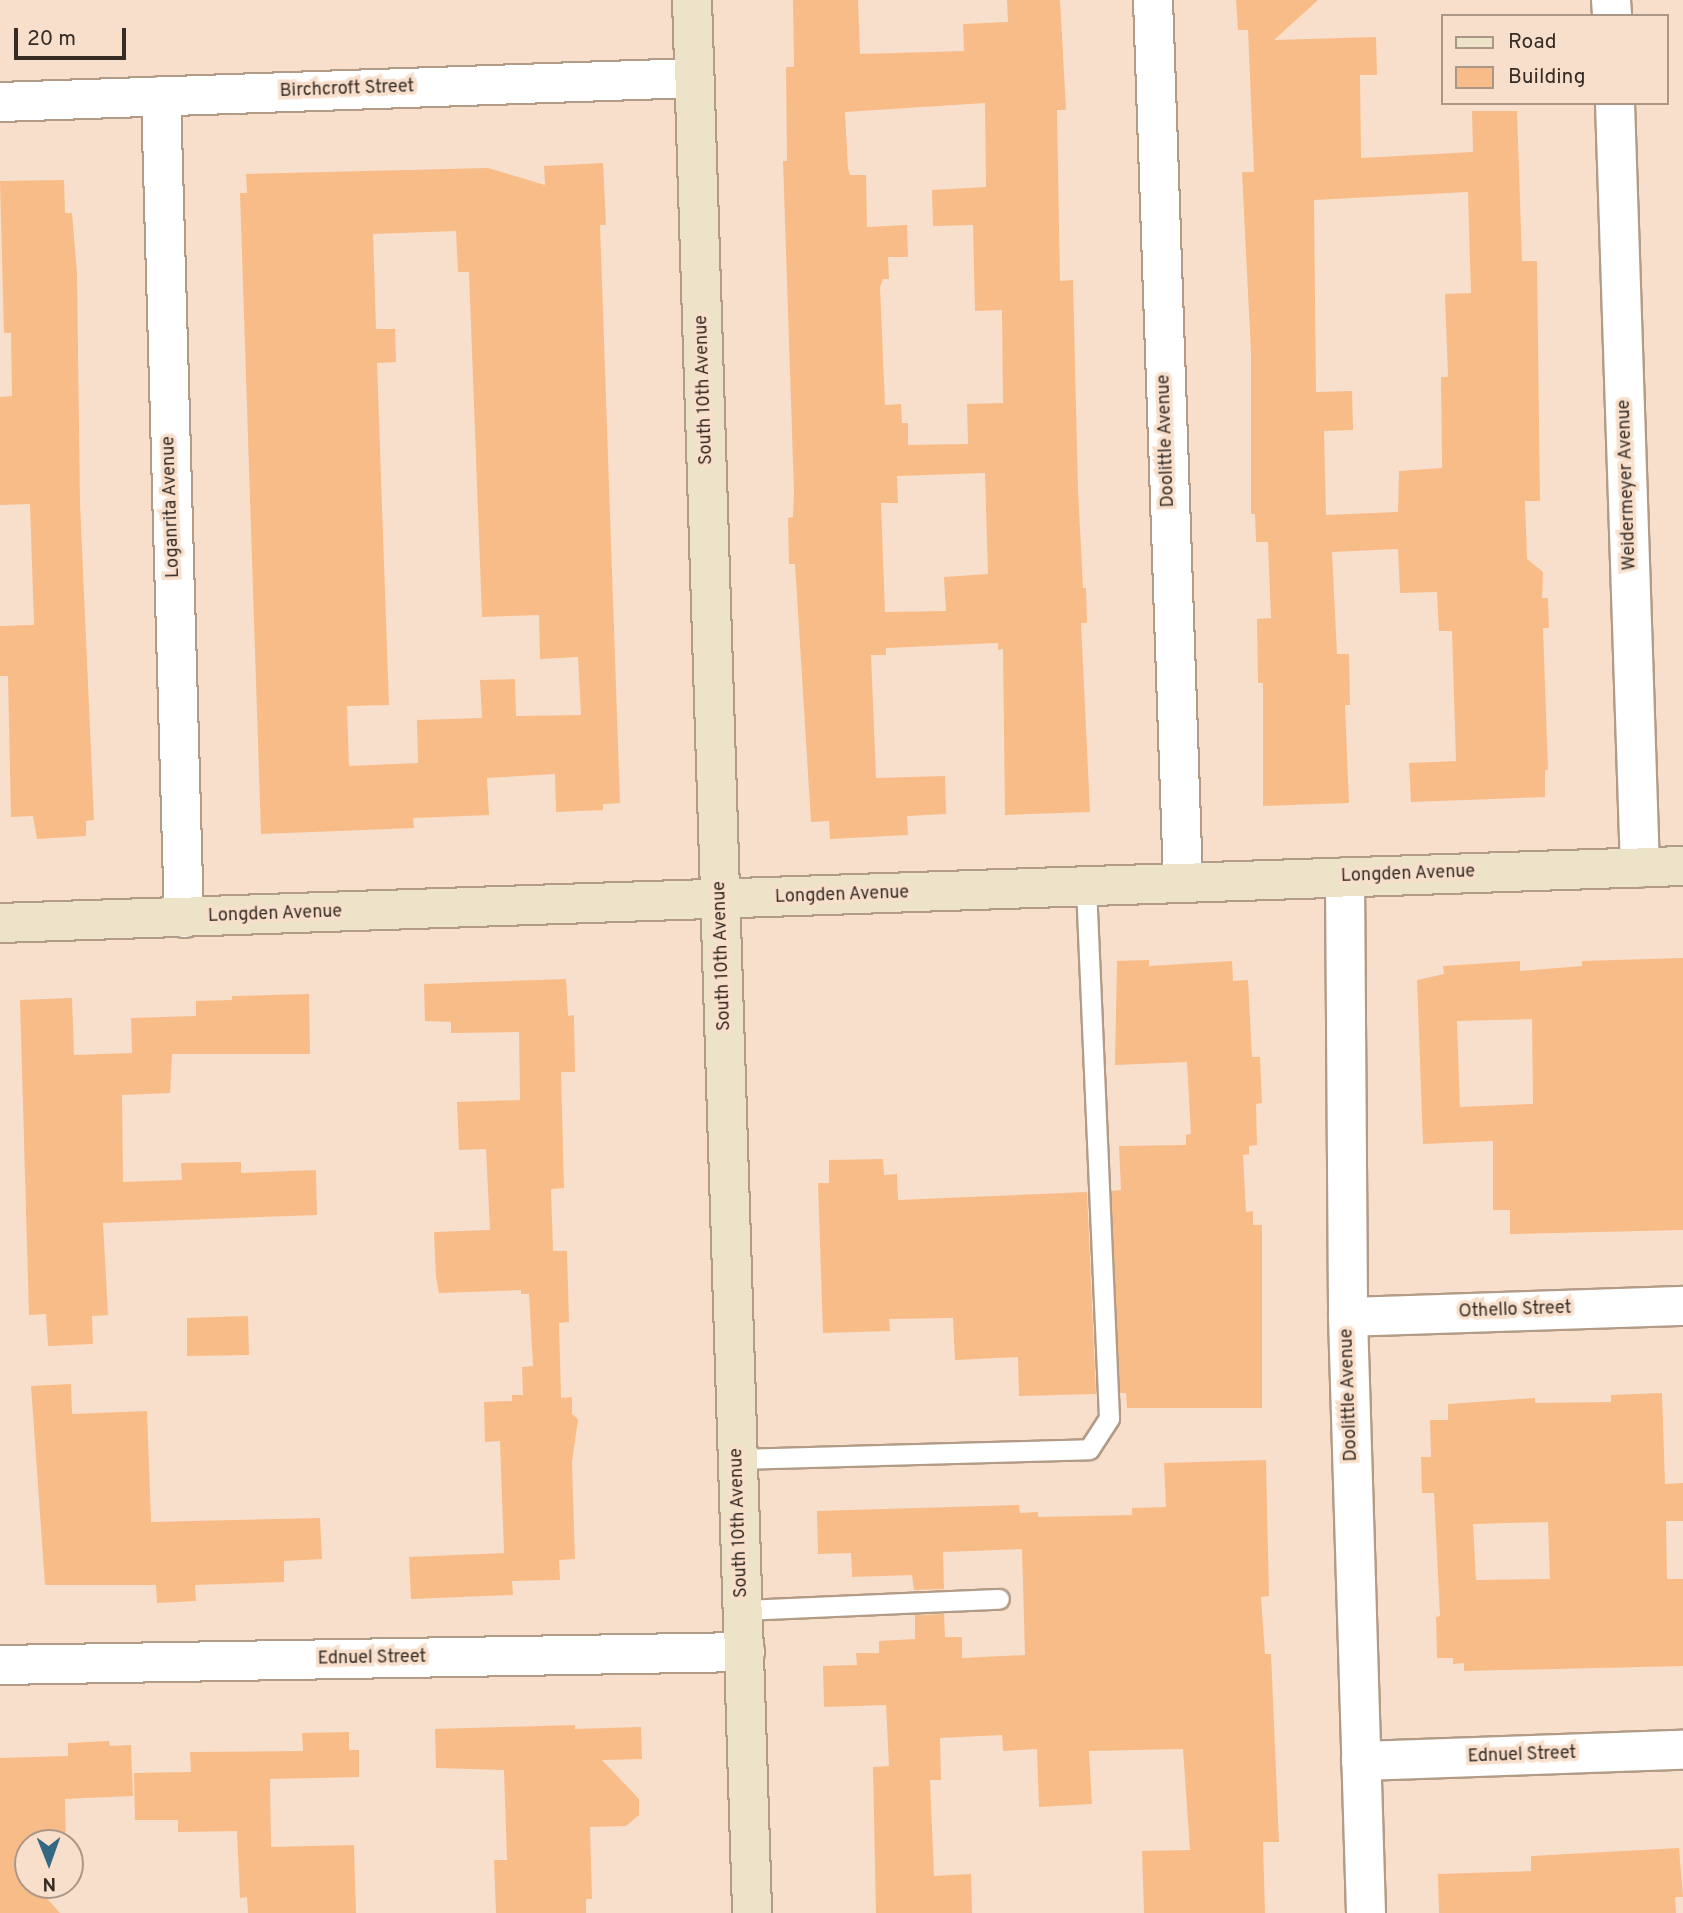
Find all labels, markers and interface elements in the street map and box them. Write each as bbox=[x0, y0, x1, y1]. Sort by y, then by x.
scale bar bbox=[18, 14, 130, 58]
legend bbox=[1442, 14, 1669, 105]
text: 20 m bbox=[27, 26, 76, 53]
text: Road bbox=[1508, 29, 1557, 56]
text: Building bbox=[1508, 64, 1586, 91]
street label: Birchcroft Street bbox=[279, 77, 415, 103]
street label: South 10th Avenue bbox=[692, 314, 718, 466]
street label: Doolittle Avenue bbox=[1154, 374, 1180, 508]
street label: Weidermeyer Avenue bbox=[1614, 399, 1642, 571]
street label: Loganrita Avenue bbox=[159, 435, 185, 579]
street label: Longden Avenue bbox=[1340, 862, 1476, 888]
street label: South 10th Avenue bbox=[710, 880, 736, 1032]
street label: Longden Avenue bbox=[774, 883, 910, 909]
street label: Longden Avenue bbox=[207, 902, 343, 928]
street label: Othello Street bbox=[1458, 1298, 1572, 1324]
street label: Doolittle Avenue bbox=[1337, 1328, 1363, 1462]
street label: South 10th Avenue bbox=[727, 1447, 753, 1599]
street label: Ednuel Street bbox=[318, 1647, 426, 1671]
street label: Ednuel Street bbox=[1467, 1743, 1577, 1769]
north arrow bbox=[14, 1829, 84, 1899]
text: N bbox=[42, 1871, 56, 1895]

